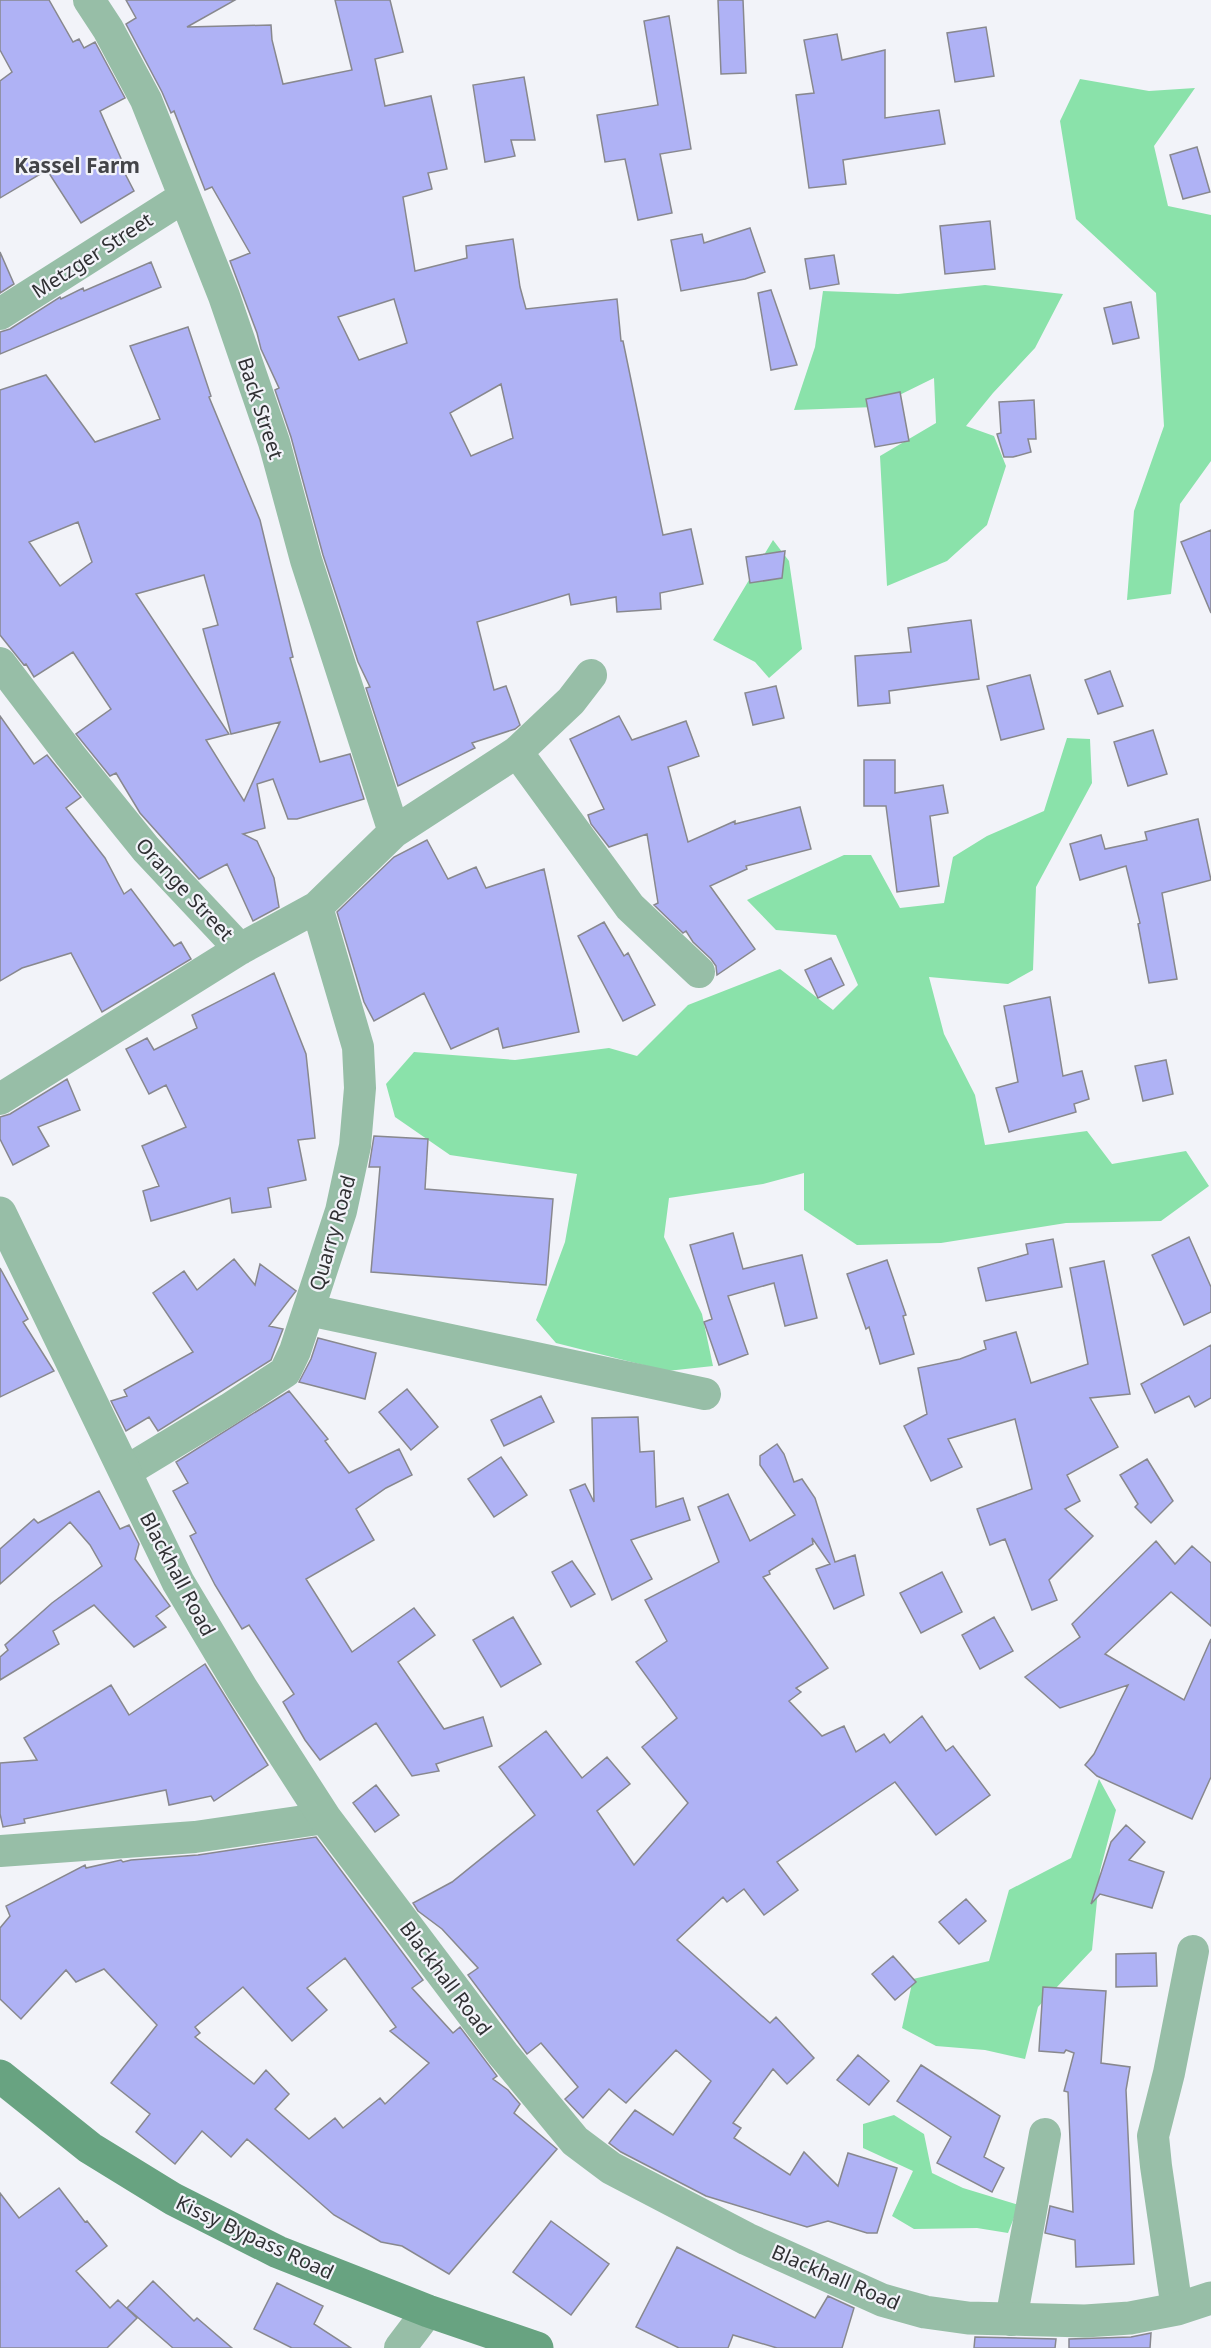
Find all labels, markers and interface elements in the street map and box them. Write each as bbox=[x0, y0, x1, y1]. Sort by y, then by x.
district label: Kassel Farm bbox=[14, 151, 140, 179]
street label: Metzger Street bbox=[26, 206, 158, 304]
street label: Back Street bbox=[232, 354, 290, 462]
street label: Orange Street bbox=[130, 832, 240, 946]
street label: Quarry Road bbox=[303, 1172, 361, 1294]
street label: Blackhall Road bbox=[134, 1507, 222, 1641]
street label: Blackhall Road bbox=[394, 1915, 498, 2041]
street label: Kissy Bypass Road bbox=[172, 2189, 338, 2285]
street label: Blackhall Road bbox=[768, 2238, 904, 2316]

